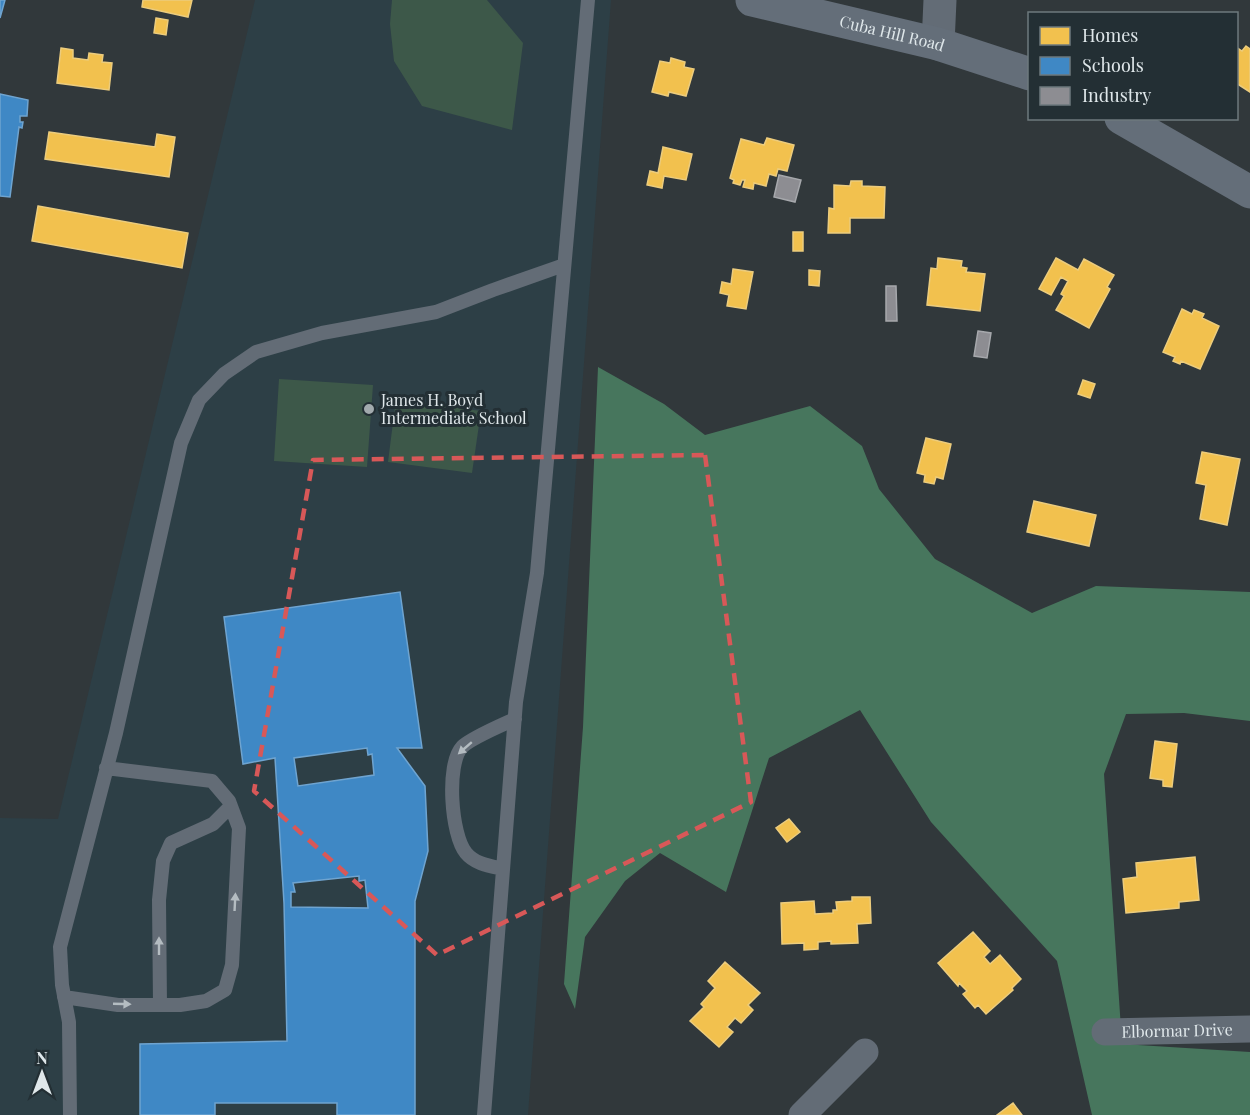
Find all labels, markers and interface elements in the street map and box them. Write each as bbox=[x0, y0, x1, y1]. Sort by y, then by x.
street label: Cuba Hill Road bbox=[838, 10, 948, 56]
legend bbox=[1028, 12, 1238, 120]
text: Homes bbox=[1082, 23, 1138, 47]
text: Schools bbox=[1082, 53, 1144, 77]
text: Industry bbox=[1082, 83, 1151, 107]
place label: James H. Boyd Intermediate School bbox=[380, 389, 527, 428]
marker: James H. Boyd Intermediate School bbox=[362, 402, 376, 416]
one-way arrow bbox=[457, 741, 472, 754]
one-way arrow bbox=[231, 892, 240, 911]
one-way arrow bbox=[154, 937, 164, 956]
one-way arrow bbox=[113, 1000, 132, 1009]
street label: Elbormar Drive bbox=[1121, 1018, 1233, 1042]
north arrow bbox=[12, 1043, 72, 1103]
text: N bbox=[36, 1047, 48, 1068]

